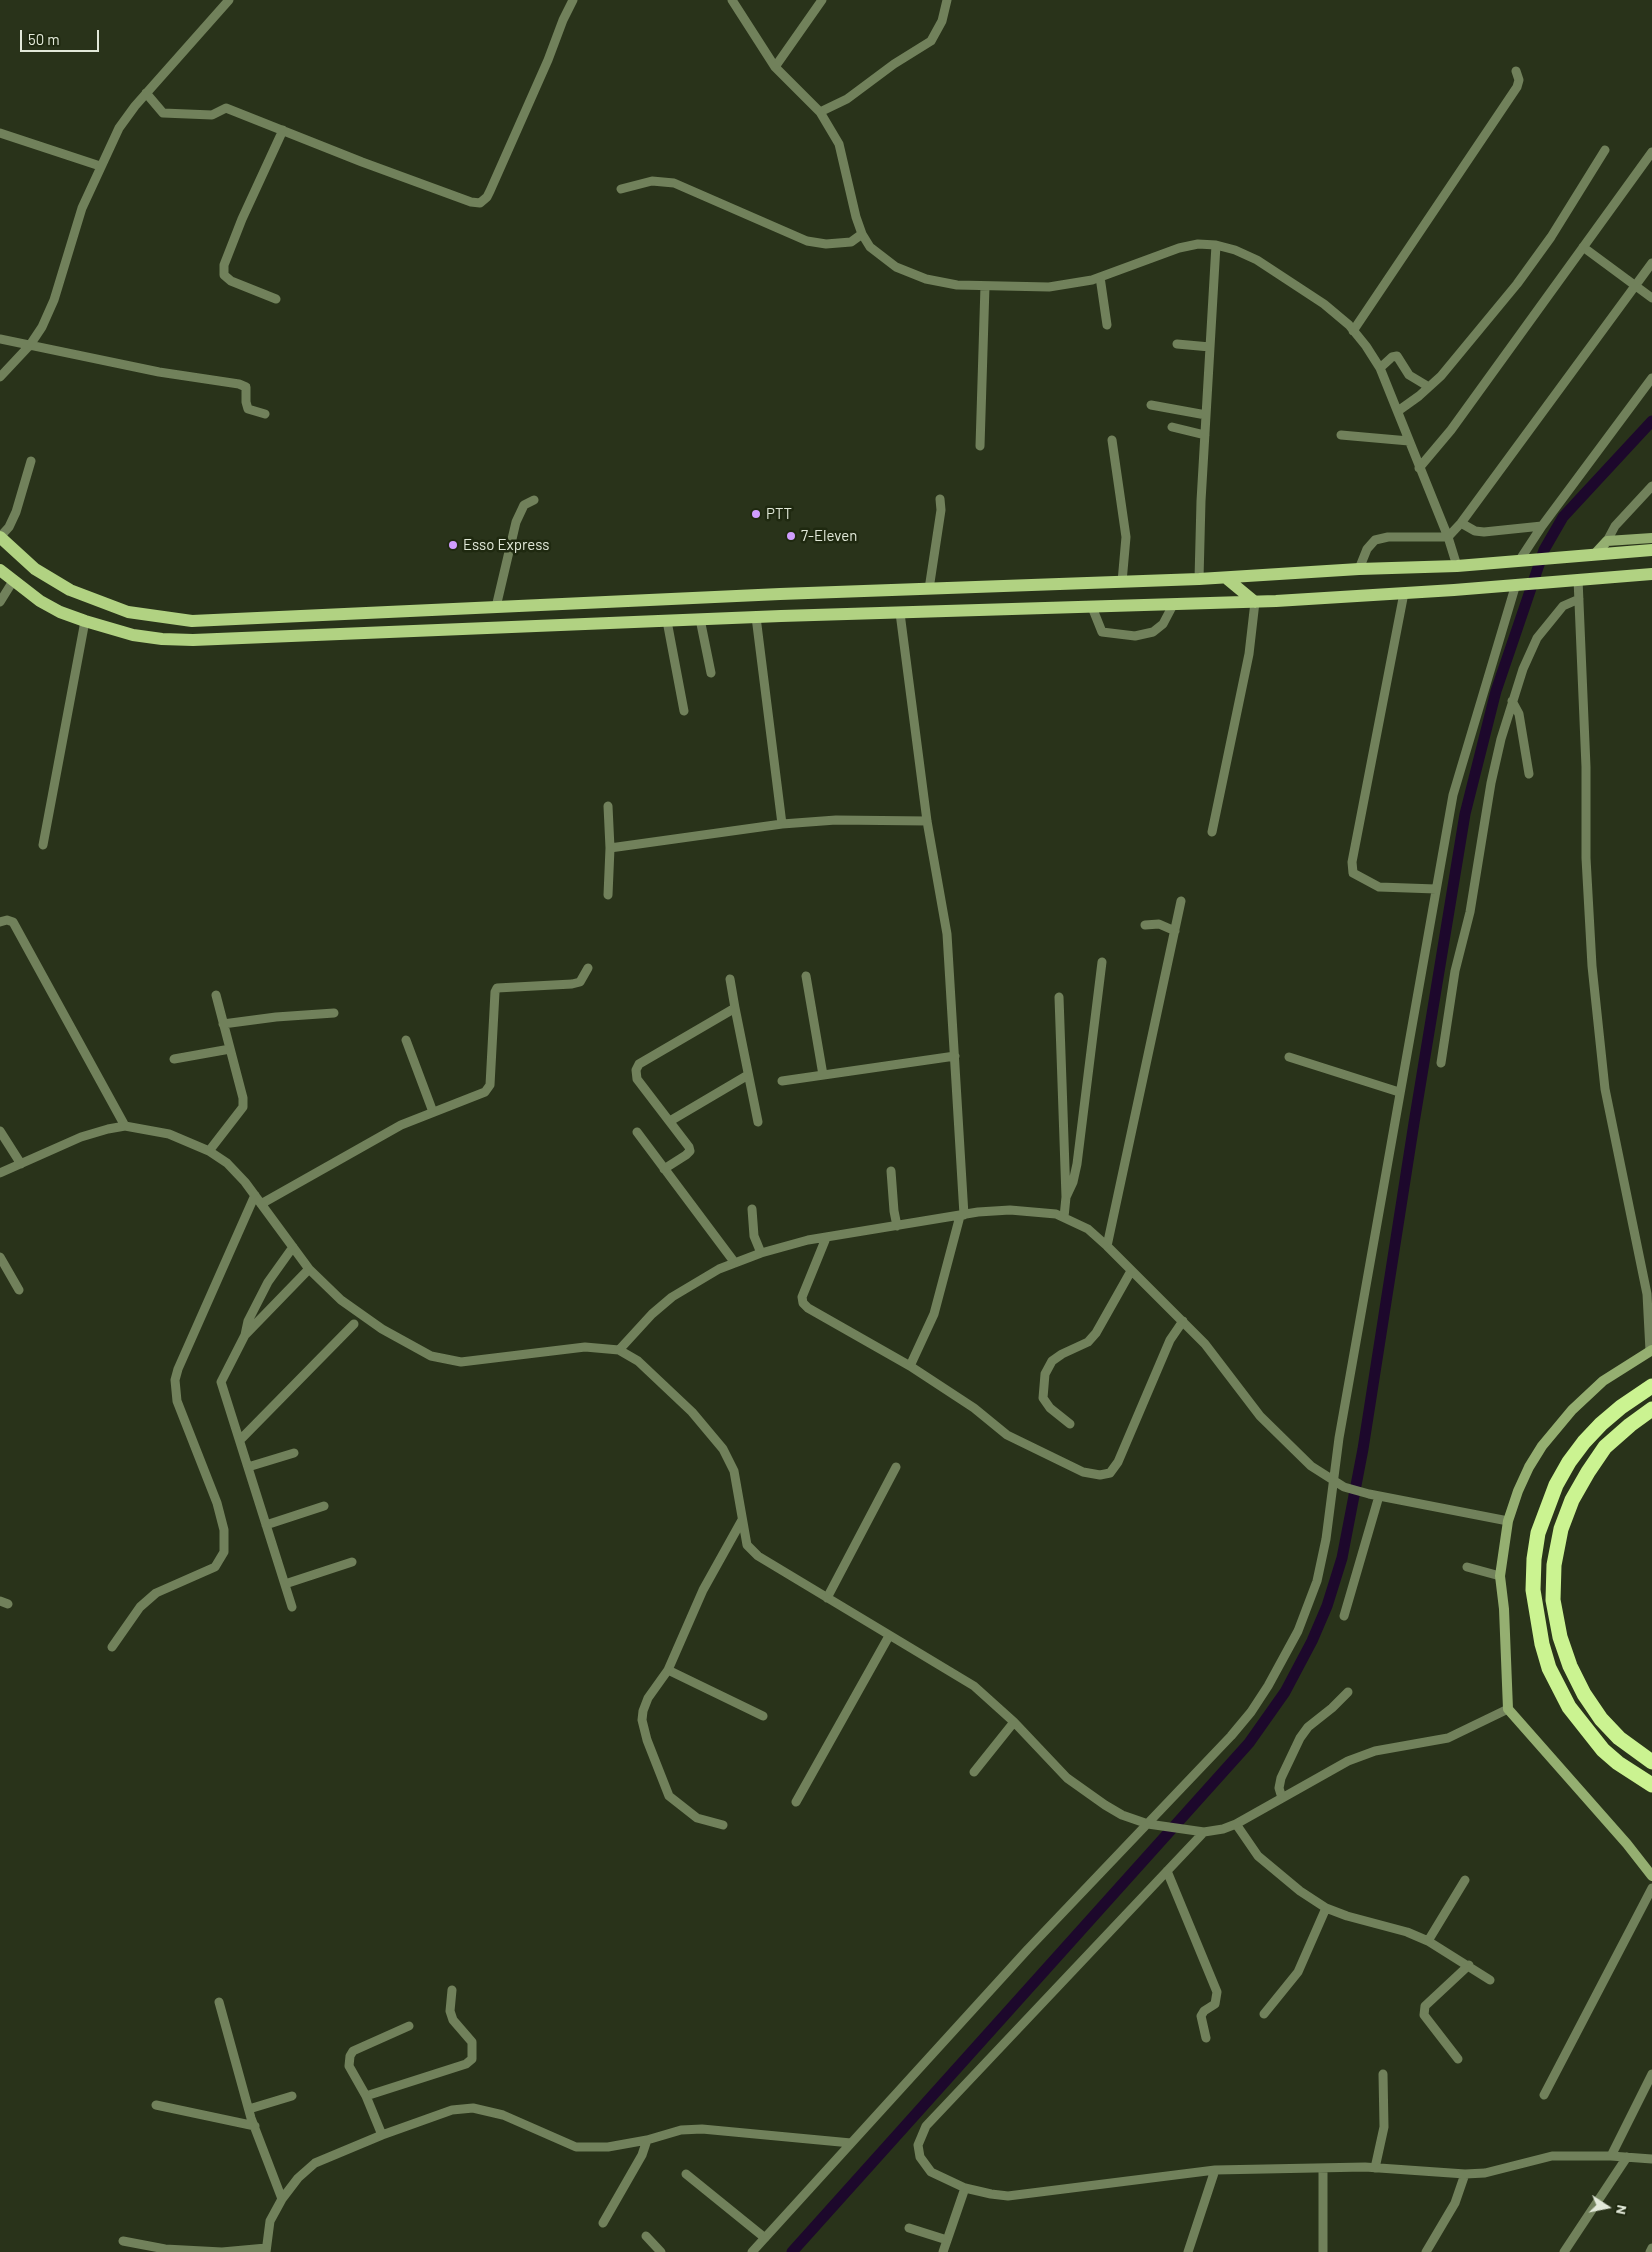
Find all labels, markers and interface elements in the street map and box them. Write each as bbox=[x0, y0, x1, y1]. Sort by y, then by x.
scale bar bbox=[22, 20, 101, 52]
text: 50 m bbox=[28, 30, 60, 48]
place label: PTT bbox=[766, 505, 792, 523]
marker: PTT bbox=[750, 508, 762, 520]
place label: 7-Eleven bbox=[801, 527, 857, 545]
marker: 7-Eleven bbox=[785, 530, 797, 542]
place label: Esso Express bbox=[463, 536, 549, 554]
marker: Esso Express bbox=[447, 539, 459, 551]
north arrow bbox=[1582, 2182, 1632, 2232]
text: N bbox=[1613, 2204, 1631, 2216]

